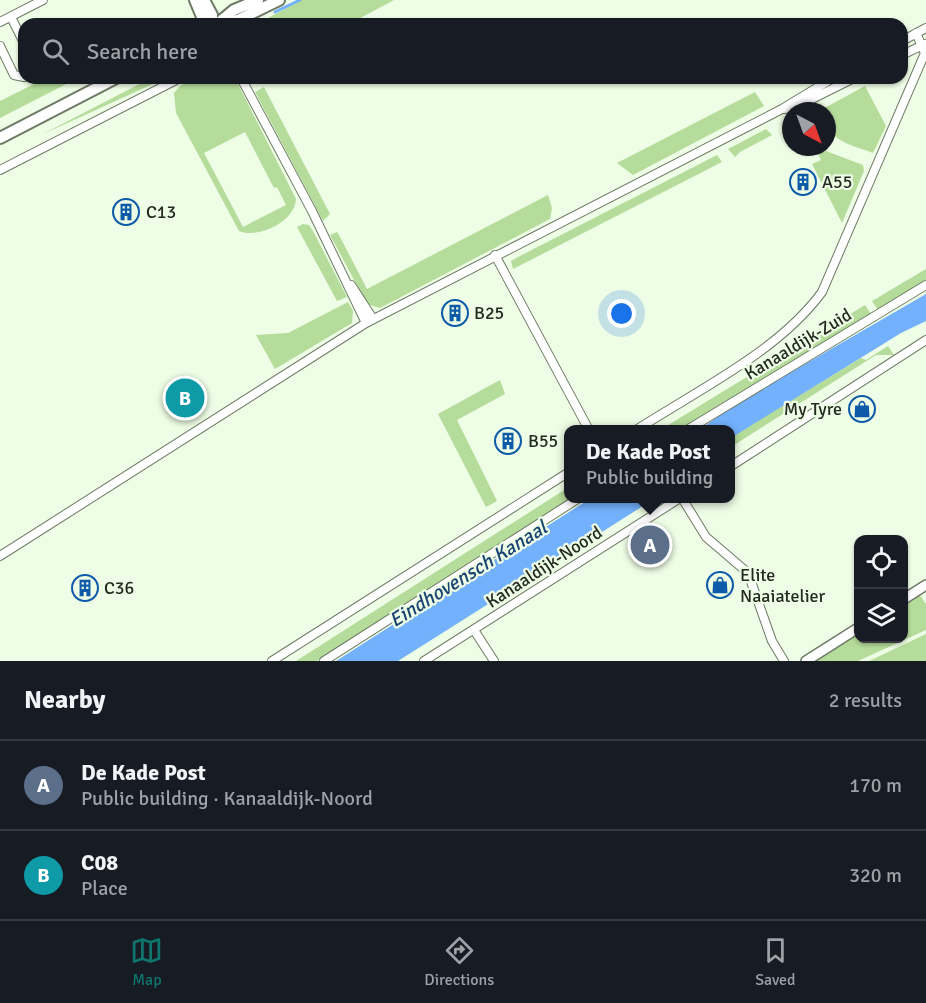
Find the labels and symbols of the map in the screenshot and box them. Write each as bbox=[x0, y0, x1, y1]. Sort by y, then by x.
north arrow bbox=[782, 102, 836, 156]
building icon: A55 bbox=[788, 167, 818, 197]
place label: A55 bbox=[822, 171, 852, 193]
building icon: C13 bbox=[111, 197, 141, 227]
place label: C13 bbox=[146, 201, 176, 223]
building icon: B25 bbox=[440, 298, 470, 328]
your location bbox=[607, 299, 636, 328]
place label: B25 bbox=[474, 302, 504, 324]
street label: Kanaaldijk-Zuid bbox=[741, 303, 855, 385]
pin: B bbox=[166, 376, 204, 420]
shop icon: My Tyre bbox=[847, 394, 877, 424]
place label: My Tyre bbox=[784, 398, 842, 420]
building icon: B55 bbox=[493, 426, 523, 456]
place label: B55 bbox=[528, 430, 558, 452]
water label: Eindhovensch Kanaal bbox=[384, 514, 553, 633]
street label: Kanaaldijk-Noord bbox=[482, 521, 606, 613]
pin: A bbox=[630, 522, 670, 568]
place label: Elite Naaiatelier bbox=[740, 564, 826, 607]
shop icon: Elite Naaiatelier bbox=[705, 570, 735, 600]
building icon: C36 bbox=[70, 573, 100, 603]
place label: C36 bbox=[104, 577, 134, 599]

